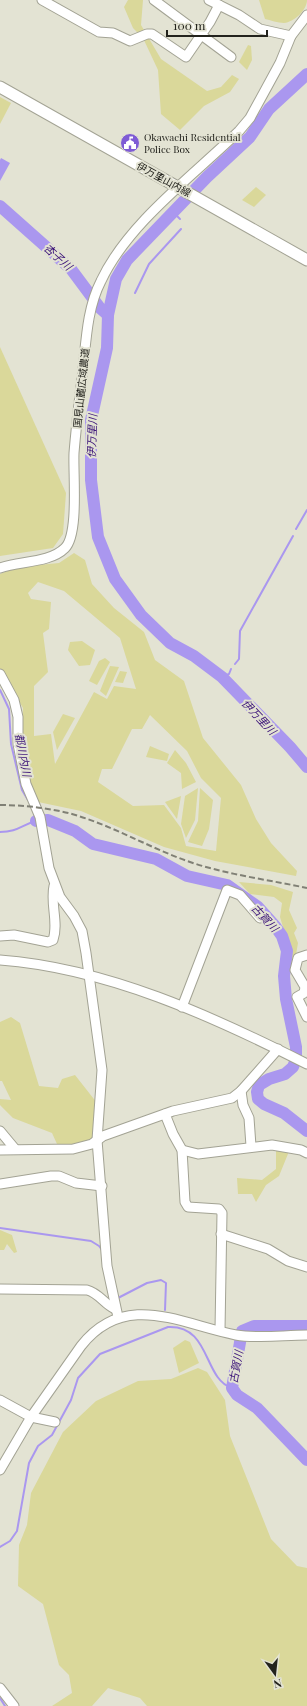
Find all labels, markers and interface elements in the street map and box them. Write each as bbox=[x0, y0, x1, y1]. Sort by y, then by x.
scale bar bbox=[167, 12, 267, 38]
text: 100 m bbox=[173, 17, 206, 33]
place label: Okawachi Residential Police Box bbox=[144, 130, 241, 156]
public building icon: Okawachi Residential Police Box bbox=[119, 132, 141, 154]
street label: 伊万里山内線 bbox=[134, 158, 194, 200]
water label: 杏子川 bbox=[41, 240, 76, 274]
street label: 国見山麓広域農道 bbox=[70, 347, 92, 429]
water label: 伊万里川 bbox=[83, 413, 100, 458]
water label: 伊万里川 bbox=[239, 695, 281, 739]
water label: 都川内川 bbox=[12, 732, 35, 779]
water label: 古賀川 bbox=[249, 900, 283, 936]
water label: 古賀川 bbox=[225, 1348, 246, 1384]
north arrow bbox=[255, 1654, 295, 1694]
text: N bbox=[272, 1676, 283, 1692]

